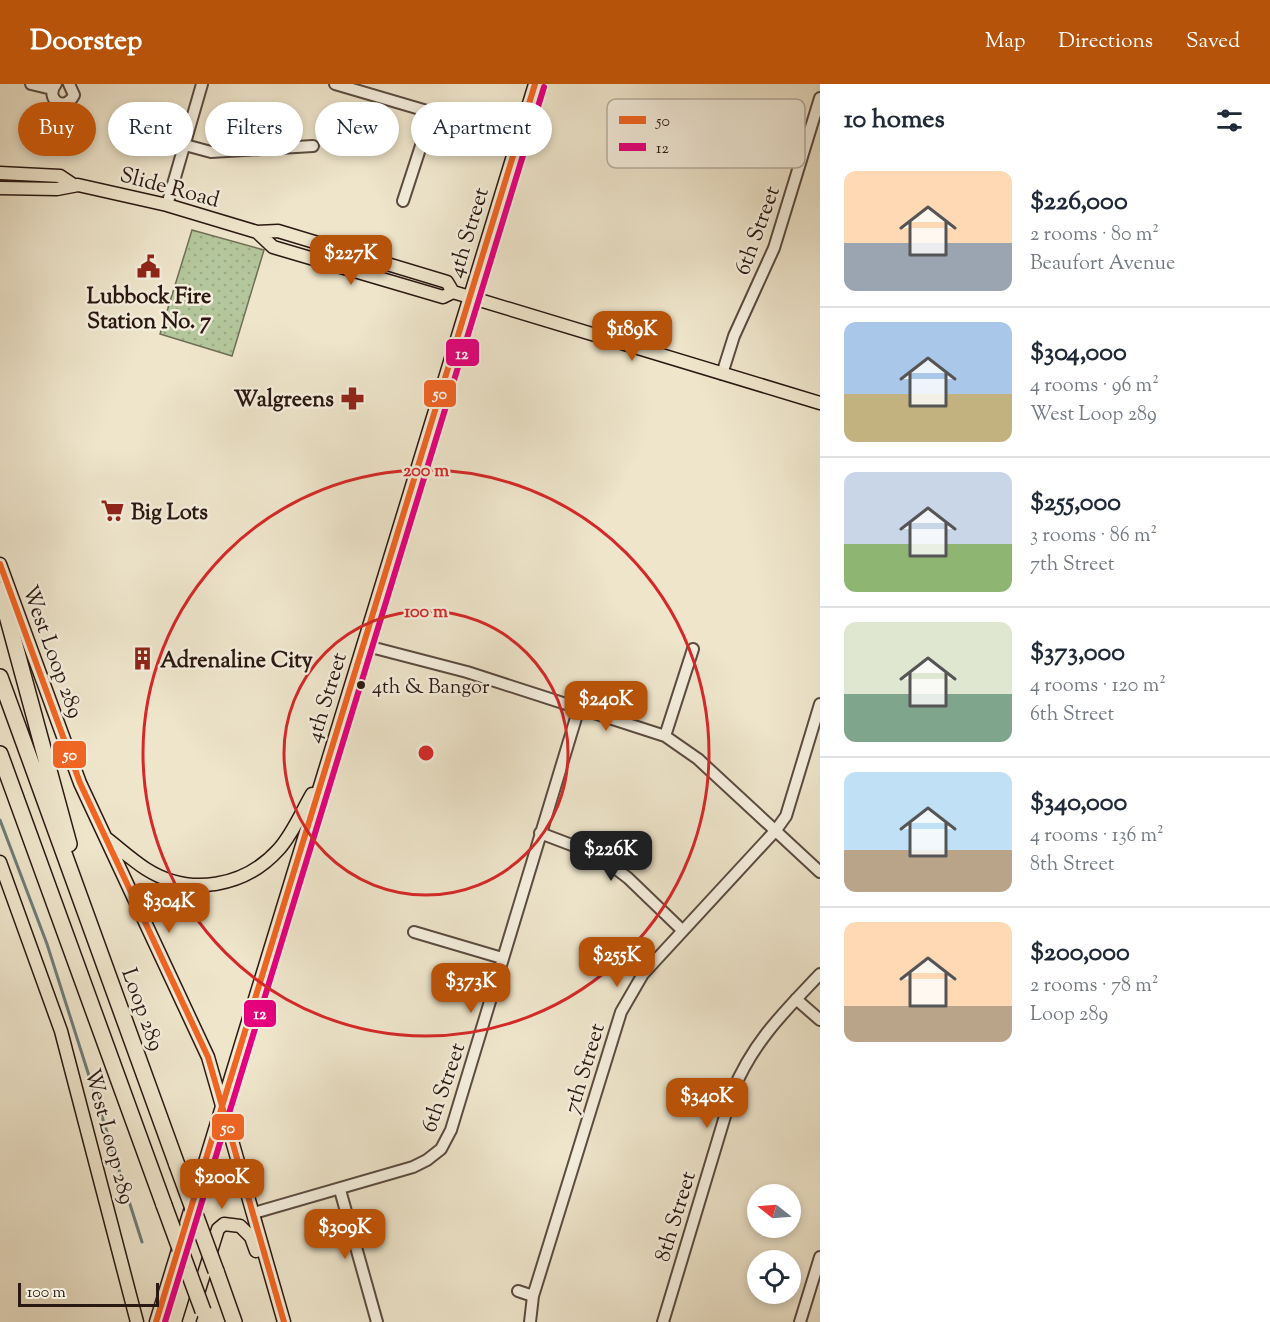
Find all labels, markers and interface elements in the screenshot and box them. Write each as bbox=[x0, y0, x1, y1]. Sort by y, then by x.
text: Doorstep bbox=[30, 22, 142, 62]
text: Map bbox=[985, 27, 1025, 57]
text: Directions bbox=[1058, 27, 1153, 57]
text: Saved bbox=[1186, 27, 1240, 57]
legend bbox=[607, 99, 805, 168]
chip: Buy bbox=[18, 102, 96, 156]
chip: Rent bbox=[108, 102, 193, 156]
chip: Filters bbox=[205, 102, 303, 156]
chip: New bbox=[315, 102, 399, 156]
chip: Apartment bbox=[411, 102, 552, 156]
text: 10 homes bbox=[844, 102, 945, 139]
icon: filters bbox=[1213, 104, 1246, 137]
text: 50 bbox=[655, 111, 670, 134]
text: 12 bbox=[656, 138, 669, 161]
street label: Slide Road bbox=[116, 160, 223, 218]
street label: 6th Street bbox=[728, 182, 790, 280]
street label: 4th Street bbox=[441, 183, 499, 282]
text: $226,000 bbox=[1030, 184, 1128, 221]
icon: home bbox=[892, 195, 964, 267]
text: 2 rooms · 80 m² bbox=[1030, 221, 1159, 250]
pin: $227K bbox=[309, 235, 393, 286]
text: $227K bbox=[324, 240, 378, 269]
text: Beaufort Avenue bbox=[1030, 250, 1175, 279]
public building icon: Lubbock Fire Station No. 7 bbox=[136, 253, 162, 279]
place label: Lubbock Fire Station No. 7 bbox=[87, 282, 212, 339]
pin: $189K bbox=[590, 311, 674, 362]
text: $189K bbox=[606, 316, 658, 345]
text: $304,000 bbox=[1030, 335, 1127, 372]
line badge: 12 bbox=[445, 338, 480, 367]
text: 12 bbox=[456, 344, 469, 367]
icon: home bbox=[892, 346, 964, 418]
text: 4 rooms · 96 m² bbox=[1030, 372, 1159, 401]
line badge: 50 bbox=[423, 379, 457, 408]
text: 50 bbox=[431, 384, 448, 407]
place label: Walgreens bbox=[234, 385, 334, 417]
pharmacy icon: Walgreens bbox=[339, 385, 365, 411]
text: West Loop 289 bbox=[1030, 401, 1157, 430]
text: 200 m bbox=[403, 459, 449, 485]
text: $255,000 bbox=[1030, 485, 1121, 522]
icon: home bbox=[892, 496, 964, 568]
supermarket icon: Big Lots bbox=[100, 498, 126, 524]
place label: Big Lots bbox=[131, 498, 208, 530]
text: 3 rooms · 86 m² bbox=[1030, 522, 1157, 551]
text: 7th Street bbox=[1030, 551, 1115, 580]
street label: West Loop 289 bbox=[12, 581, 90, 723]
text: 100 m bbox=[404, 600, 448, 626]
text: $373,000 bbox=[1030, 635, 1125, 672]
building icon: Adrenaline City bbox=[129, 646, 155, 672]
place label: Adrenaline City bbox=[160, 646, 313, 678]
icon: home bbox=[892, 646, 964, 718]
street label: 4th Street bbox=[299, 648, 357, 747]
text: 4 rooms · 120 m² bbox=[1030, 672, 1166, 701]
place label: 4th & Bangor bbox=[372, 674, 490, 703]
marker: 4th & Bangor bbox=[355, 679, 367, 691]
pin: $240K bbox=[564, 681, 648, 732]
text: $240K bbox=[579, 686, 633, 715]
text: 6th Street bbox=[1030, 701, 1114, 730]
line badge: 50 bbox=[52, 740, 87, 769]
centre of rings bbox=[416, 743, 436, 763]
text: 50 bbox=[61, 745, 78, 768]
text: $340,000 bbox=[1030, 785, 1127, 822]
icon: home bbox=[892, 796, 964, 868]
text: 4 rooms · 136 m² bbox=[1030, 822, 1164, 851]
pin: $226K bbox=[569, 831, 653, 882]
text: $226K bbox=[584, 836, 638, 865]
text: 8th Street bbox=[1030, 851, 1114, 880]
pin: $304K bbox=[127, 883, 211, 934]
text: $304K bbox=[143, 888, 195, 917]
text: $200,000 bbox=[1030, 935, 1130, 972]
pin: $255K bbox=[575, 937, 659, 988]
text: $255K bbox=[593, 942, 641, 971]
icon: home bbox=[892, 946, 964, 1018]
pin: $373K bbox=[429, 963, 513, 1014]
street label: Loop 289 bbox=[111, 964, 171, 1056]
text: $373K bbox=[445, 968, 497, 997]
text: 2 rooms · 78 m² bbox=[1030, 972, 1159, 1001]
line badge: 12 bbox=[243, 999, 277, 1028]
text: Loop 289 bbox=[1030, 1001, 1108, 1030]
text: 12 bbox=[254, 1004, 267, 1027]
street label: 7th Street bbox=[557, 1019, 615, 1118]
street label: 6th Street bbox=[415, 1038, 475, 1137]
street label: West Loop 289 bbox=[75, 1065, 142, 1208]
pin: $340K bbox=[665, 1078, 749, 1129]
text: $340K bbox=[680, 1083, 734, 1112]
line badge: 50 bbox=[211, 1113, 245, 1141]
text: 50 bbox=[219, 1118, 236, 1141]
pin: $200K bbox=[180, 1159, 264, 1210]
text: $200K bbox=[194, 1164, 250, 1193]
street label: 8th Street bbox=[648, 1167, 706, 1266]
north arrow bbox=[747, 1184, 801, 1238]
map controls bbox=[747, 1184, 801, 1304]
pin: $309K bbox=[303, 1209, 387, 1260]
text: $309K bbox=[318, 1214, 372, 1243]
button: locate bbox=[747, 1250, 801, 1304]
scale bar bbox=[18, 1280, 159, 1308]
text: 100 m bbox=[27, 1282, 66, 1305]

